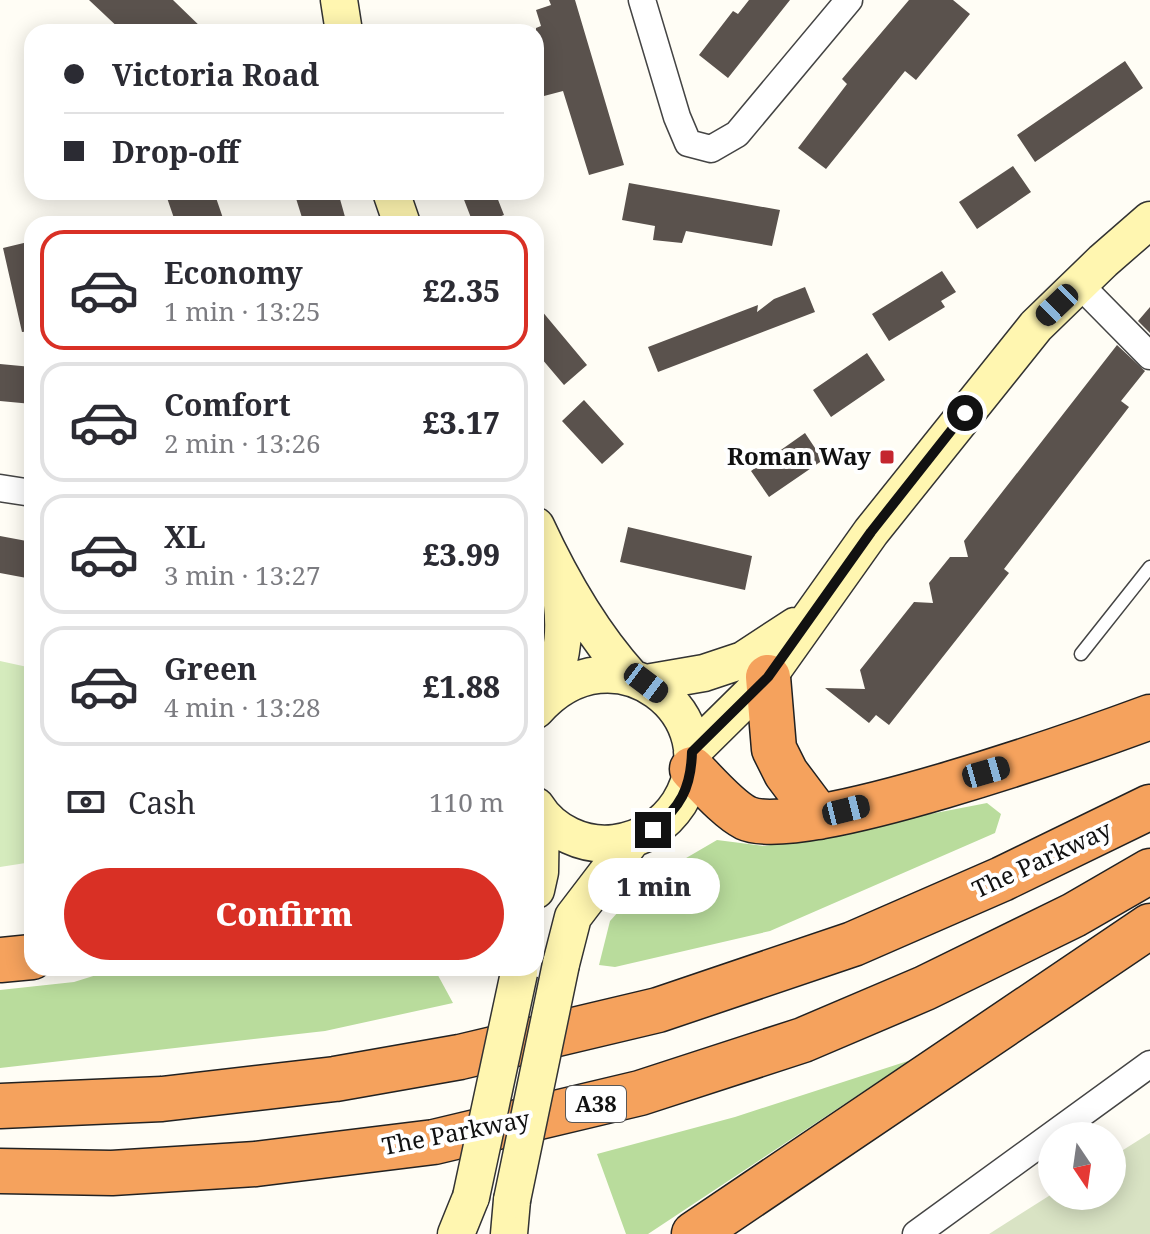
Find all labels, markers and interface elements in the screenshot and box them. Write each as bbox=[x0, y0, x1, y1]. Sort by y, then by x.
text: Victoria Road bbox=[112, 54, 319, 95]
text: Drop-off bbox=[112, 131, 239, 172]
text: Economy bbox=[164, 252, 303, 293]
icon: car bbox=[68, 254, 140, 326]
text: £2.35 bbox=[423, 270, 500, 311]
car bbox=[1031, 280, 1083, 330]
text: 1 min · 13:25 bbox=[164, 293, 321, 329]
text: Comfort bbox=[164, 384, 291, 425]
icon: car bbox=[68, 386, 140, 458]
route start bbox=[947, 395, 983, 431]
text: £3.17 bbox=[423, 402, 500, 443]
text: 2 min · 13:26 bbox=[164, 425, 321, 461]
place label: Roman Way bbox=[727, 439, 871, 472]
marker: Roman Way bbox=[878, 448, 896, 466]
text: XL bbox=[164, 516, 206, 557]
icon: car bbox=[68, 518, 140, 590]
text: £3.99 bbox=[423, 534, 500, 575]
text: 3 min · 13:27 bbox=[164, 557, 321, 593]
text: Green bbox=[164, 648, 257, 689]
icon: car bbox=[68, 650, 140, 722]
car bbox=[620, 659, 672, 707]
text: £1.88 bbox=[423, 666, 500, 707]
text: 4 min · 13:28 bbox=[164, 689, 321, 725]
car bbox=[960, 754, 1012, 790]
icon: cash bbox=[64, 780, 108, 824]
text: Cash bbox=[128, 782, 196, 823]
text: 110 m bbox=[429, 784, 504, 820]
car bbox=[820, 793, 872, 827]
route end bbox=[635, 812, 671, 848]
street label: The Parkway bbox=[967, 812, 1117, 905]
callout: 1 min bbox=[587, 858, 719, 914]
button: Confirm bbox=[64, 868, 504, 960]
text: 1 min bbox=[617, 868, 691, 904]
road number: A38 bbox=[566, 1086, 626, 1122]
street label: The Parkway bbox=[379, 1101, 533, 1162]
north arrow bbox=[1038, 1122, 1126, 1210]
map controls bbox=[1038, 1122, 1126, 1210]

